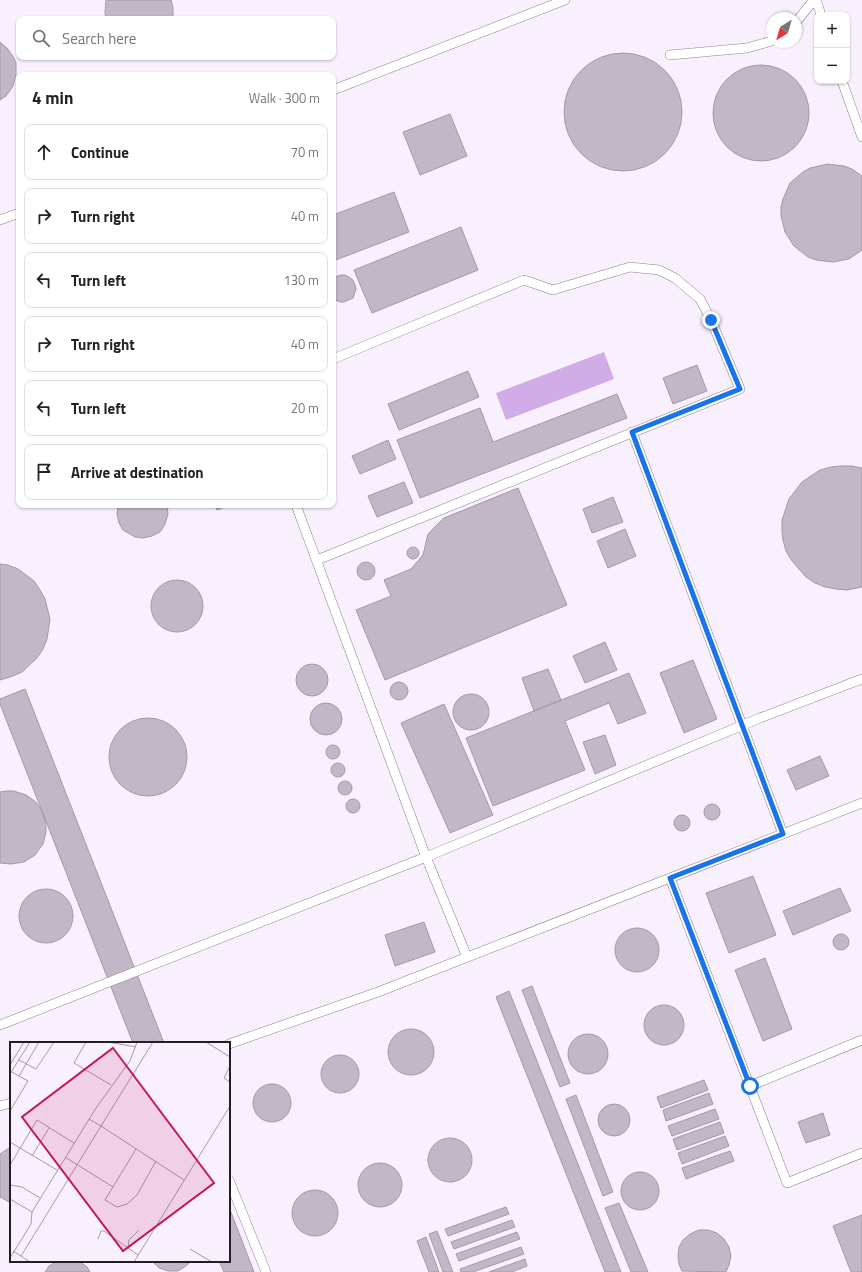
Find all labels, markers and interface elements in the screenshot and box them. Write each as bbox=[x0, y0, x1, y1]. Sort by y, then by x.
north arrow bbox=[766, 12, 802, 48]
map controls bbox=[814, 12, 850, 84]
button: + bbox=[814, 12, 850, 48]
search box bbox=[16, 16, 336, 60]
icon: search bbox=[30, 27, 52, 49]
text: Search here bbox=[62, 27, 136, 50]
button: − bbox=[814, 48, 850, 84]
text: 4 min bbox=[32, 85, 73, 111]
text: Walk · 300 m bbox=[249, 88, 320, 108]
icon: ahead bbox=[33, 141, 55, 163]
text: Continue bbox=[71, 141, 129, 164]
text: 70 m bbox=[291, 142, 319, 162]
icon: right bbox=[33, 205, 55, 227]
text: Turn right bbox=[71, 205, 135, 228]
text: 40 m bbox=[291, 206, 319, 226]
icon: left bbox=[33, 269, 55, 291]
text: Turn left bbox=[71, 269, 126, 292]
text: 130 m bbox=[283, 270, 319, 290]
route end bbox=[702, 311, 720, 329]
icon: right bbox=[33, 333, 55, 355]
text: Turn right bbox=[71, 333, 135, 356]
text: 40 m bbox=[291, 334, 319, 354]
icon: left bbox=[33, 397, 55, 419]
text: Turn left bbox=[71, 397, 126, 420]
text: 20 m bbox=[291, 398, 319, 418]
icon: arrive bbox=[33, 461, 55, 483]
text: Arrive at destination bbox=[71, 461, 204, 484]
inset map bbox=[10, 1042, 230, 1262]
route start bbox=[741, 1077, 759, 1095]

